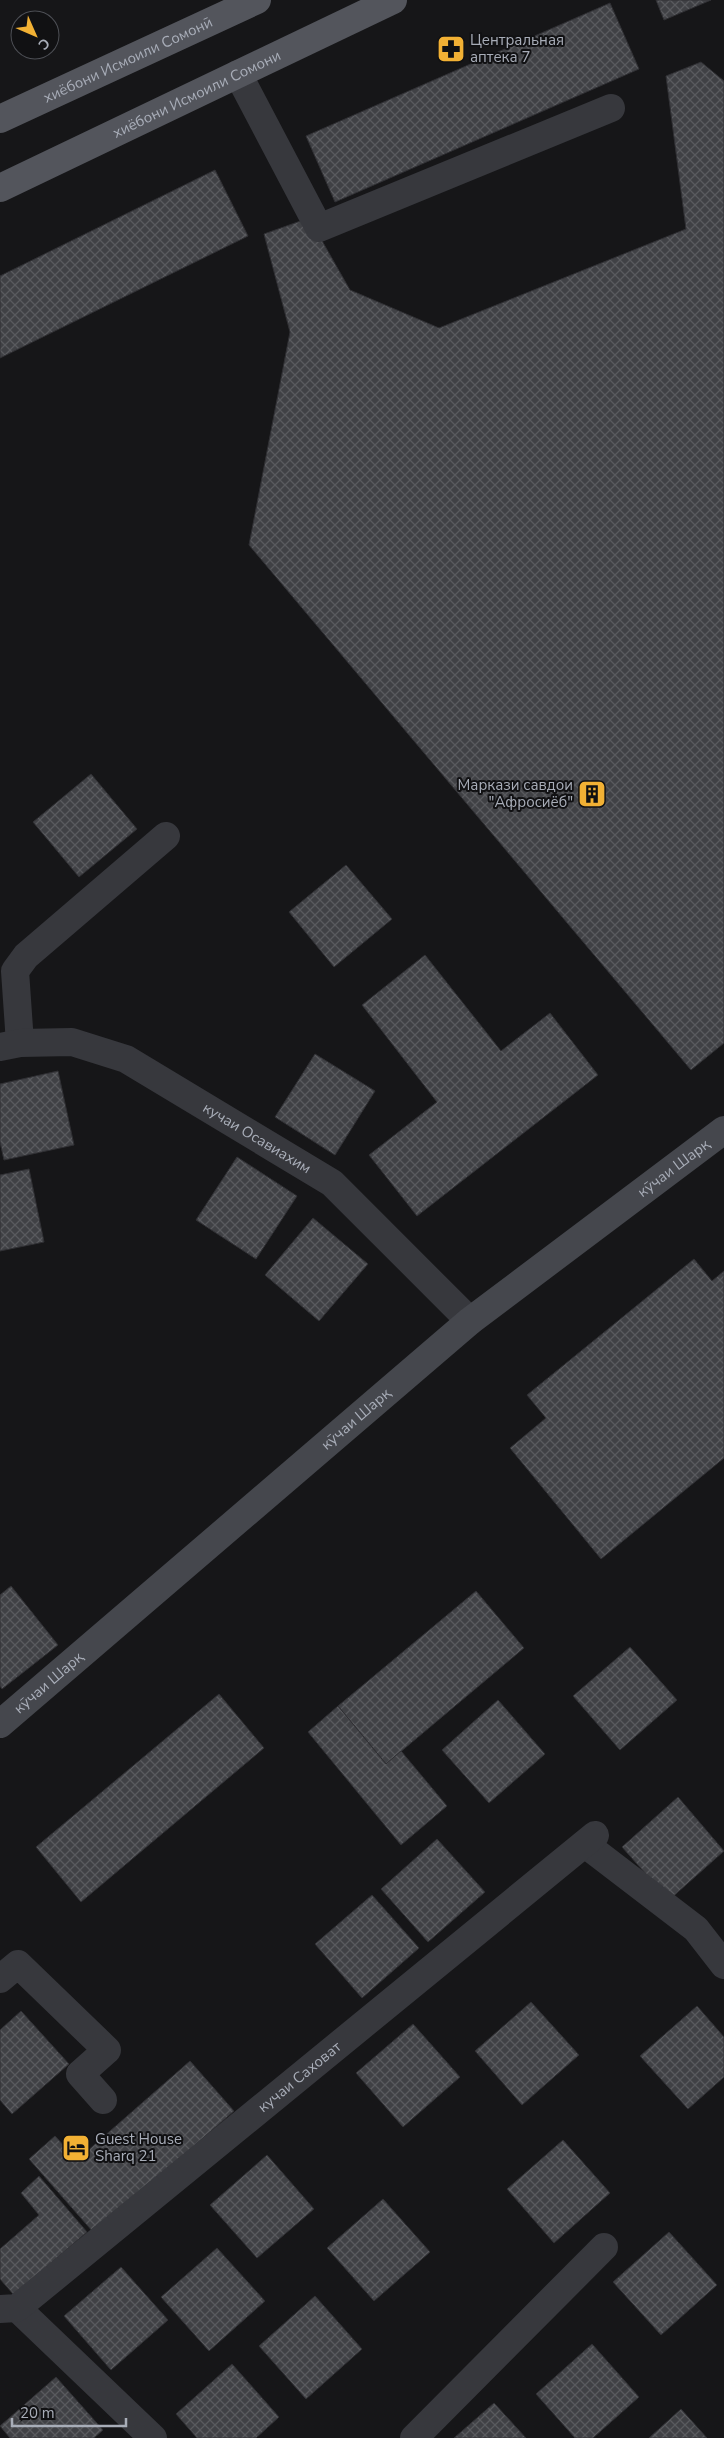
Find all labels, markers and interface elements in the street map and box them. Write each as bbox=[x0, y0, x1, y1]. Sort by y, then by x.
north arrow bbox=[10, 10, 60, 60]
street label: хиёбони Исмоили Сомонӣ bbox=[42, 12, 216, 106]
place label: Центральная аптека 7 bbox=[470, 30, 564, 67]
pharmacy icon: Центральная аптека 7 bbox=[436, 34, 466, 64]
street label: хиёбони Исмоили Сомони bbox=[109, 45, 284, 143]
place label: Маркази савдои "Афросиёб" bbox=[457, 775, 573, 812]
building icon: Маркази савдои "Афросиёб" bbox=[577, 779, 607, 809]
street label: кучаи Осавиахим bbox=[199, 1098, 315, 1178]
street label: кӯчаи Шарқ bbox=[633, 1134, 715, 1202]
street label: кӯчаи Шарқ bbox=[317, 1383, 396, 1454]
street label: кӯчаи Шарқ bbox=[9, 1646, 88, 1718]
street label: кучаи Саховат bbox=[254, 2037, 346, 2117]
place label: Guest House Sharq 21 bbox=[95, 2129, 182, 2166]
hotel icon: Guest House Sharq 21 bbox=[61, 2133, 91, 2163]
scale bar bbox=[12, 2396, 126, 2428]
text: 20 m bbox=[20, 2403, 55, 2423]

